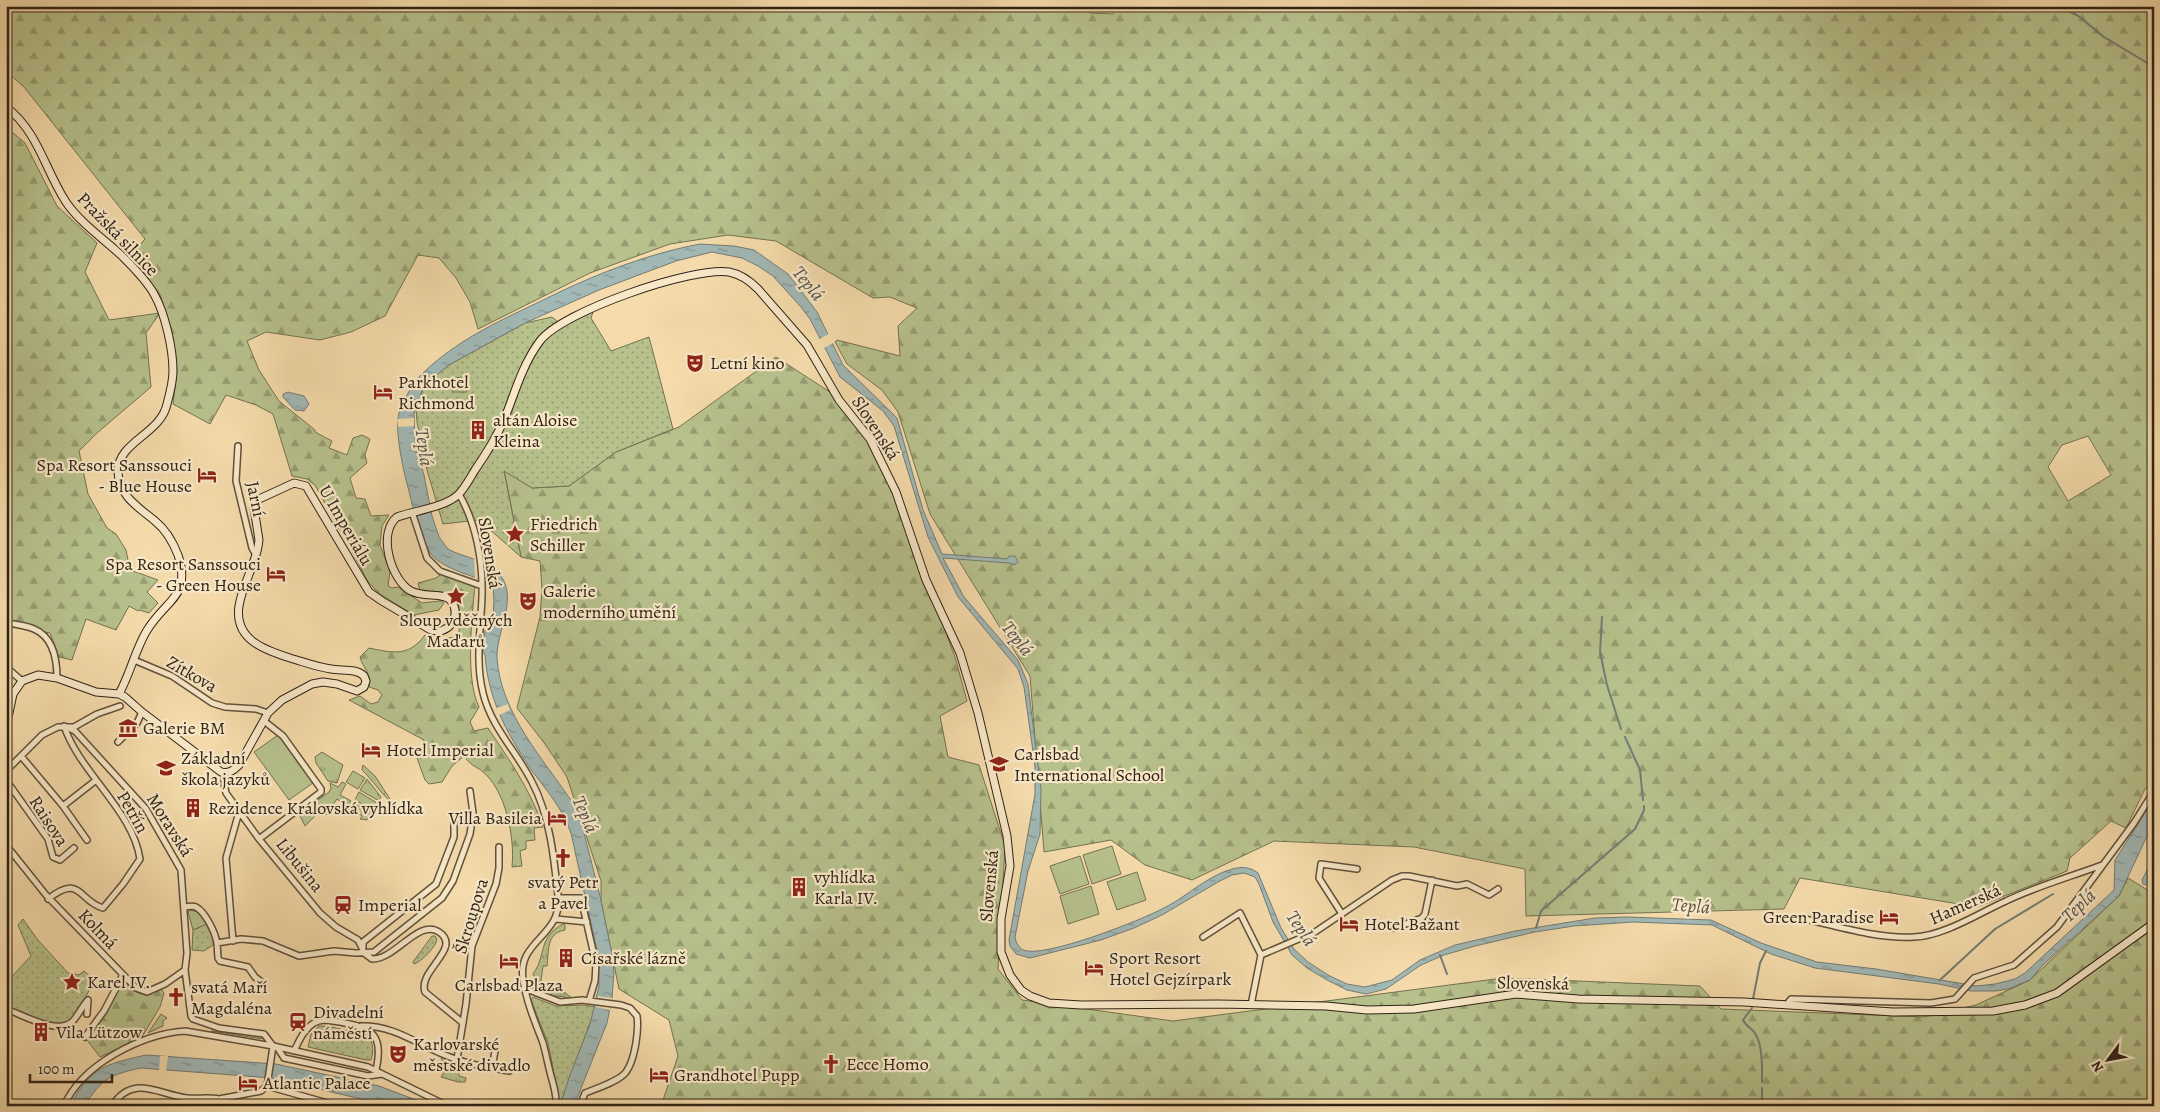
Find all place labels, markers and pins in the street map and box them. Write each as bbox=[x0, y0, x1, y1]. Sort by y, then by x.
place label: Letní kino bbox=[710, 351, 785, 375]
theatre icon: Letní kino bbox=[684, 352, 706, 374]
place label: Parkhotel Richmond bbox=[398, 370, 475, 415]
hotel icon: Parkhotel Richmond bbox=[372, 381, 394, 403]
place label: altán Aloise Kleina bbox=[493, 408, 577, 453]
building icon: altán Aloise Kleina bbox=[467, 419, 489, 441]
place label: Spa Resort Sanssouci - Blue House bbox=[37, 453, 192, 498]
hotel icon: Spa Resort Sanssouci - Blue House bbox=[196, 464, 218, 486]
place label: Friedrich Schiller bbox=[530, 512, 598, 557]
place icon: Friedrich Schiller bbox=[504, 523, 526, 545]
place label: Spa Resort Sanssouci - Green House bbox=[106, 552, 261, 597]
hotel icon: Spa Resort Sanssouci - Green House bbox=[265, 563, 287, 585]
place label: Galerie moderního umění bbox=[543, 579, 676, 624]
place icon: Sloup vděčných Maďarů bbox=[445, 585, 467, 607]
theatre icon: Galerie moderního umění bbox=[517, 590, 539, 612]
place label: Sloup vděčných Maďarů bbox=[399, 608, 513, 653]
place label: Galerie BM bbox=[143, 716, 225, 740]
museum icon: Galerie BM bbox=[117, 717, 139, 739]
place label: Hotel Imperial bbox=[386, 738, 494, 762]
hotel icon: Hotel Imperial bbox=[360, 739, 382, 761]
place label: Carlsbad International School bbox=[1014, 742, 1165, 787]
place label: Základní škola jazyků bbox=[181, 746, 270, 791]
school or university icon: Carlsbad International School bbox=[988, 753, 1010, 775]
school or university icon: Základní škola jazyků bbox=[155, 757, 177, 779]
place label: Rezidence Královská vyhlídka bbox=[208, 796, 424, 820]
building icon: Rezidence Královská vyhlídka bbox=[182, 797, 204, 819]
place label: Villa Basileia bbox=[448, 806, 543, 830]
hotel icon: Villa Basileia bbox=[546, 807, 568, 829]
church icon: svatý Petr a Pavel bbox=[552, 847, 574, 869]
place label: vyhlídka Karla IV. bbox=[813, 865, 878, 910]
place label: svatý Petr a Pavel bbox=[528, 870, 599, 915]
building icon: vyhlídka Karla IV. bbox=[788, 876, 810, 898]
place label: Imperial bbox=[358, 893, 422, 917]
station icon: Imperial bbox=[332, 894, 354, 916]
place label: Green Paradise bbox=[1763, 905, 1874, 929]
hotel icon: Green Paradise bbox=[1878, 906, 1900, 928]
place label: Hotel Bažant bbox=[1364, 912, 1460, 936]
hotel icon: Hotel Bažant bbox=[1338, 913, 1360, 935]
place label: Císařské lázně bbox=[581, 946, 686, 970]
place label: Sport Resort Hotel Gejzírpark bbox=[1109, 946, 1231, 991]
building icon: Císařské lázně bbox=[555, 947, 577, 969]
hotel icon: Carlsbad Plaza bbox=[498, 950, 520, 972]
hotel icon: Sport Resort Hotel Gejzírpark bbox=[1083, 957, 1105, 979]
place label: Karel IV. bbox=[87, 970, 150, 994]
place icon: Karel IV. bbox=[61, 971, 83, 993]
place label: Carlsbad Plaza bbox=[455, 973, 564, 997]
place label: svatá Maří Magdaléna bbox=[191, 975, 273, 1020]
church icon: svatá Maří Magdaléna bbox=[165, 986, 187, 1008]
place label: Divadelní náměstí bbox=[313, 1000, 384, 1045]
station icon: Divadelní náměstí bbox=[287, 1011, 309, 1033]
place label: Vila Lützow bbox=[55, 1020, 142, 1044]
building icon: Vila Lützow bbox=[30, 1021, 52, 1043]
place label: Karlovarské městské divadlo bbox=[413, 1032, 531, 1077]
theatre icon: Karlovarské městské divadlo bbox=[387, 1043, 409, 1065]
place label: Ecce Homo bbox=[846, 1052, 929, 1076]
church icon: Ecce Homo bbox=[820, 1053, 842, 1075]
place label: Grandhotel Pupp bbox=[674, 1063, 799, 1087]
hotel icon: Grandhotel Pupp bbox=[648, 1064, 670, 1086]
place label: Atlantic Palace bbox=[262, 1071, 370, 1095]
hotel icon: Atlantic Palace bbox=[237, 1072, 259, 1094]

